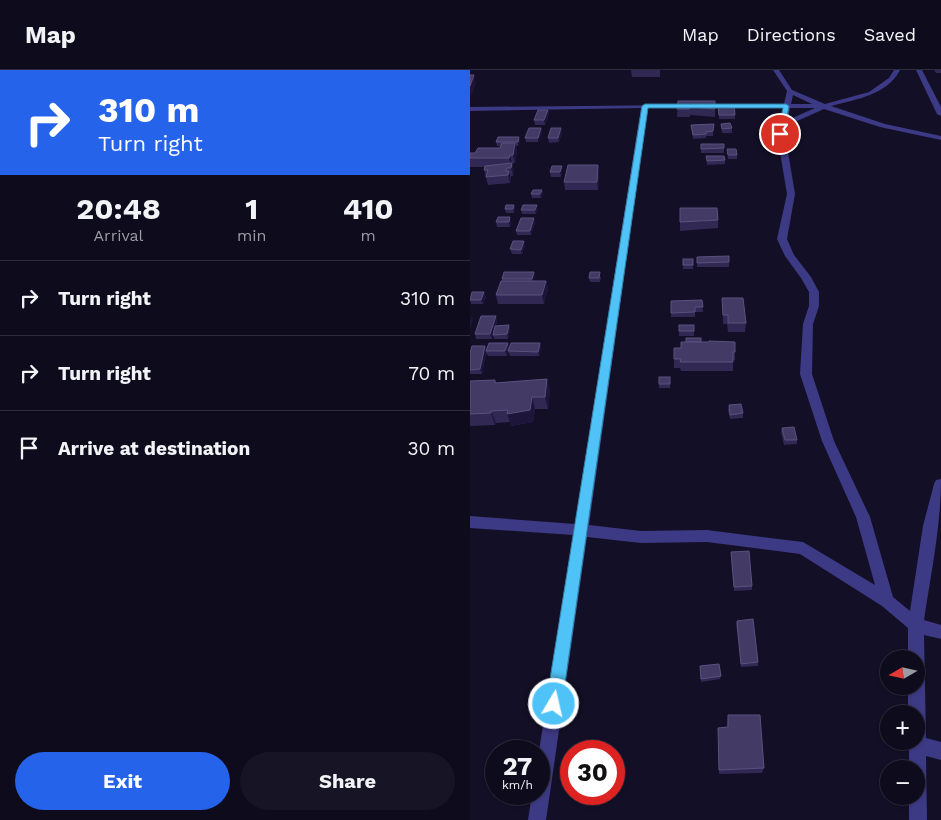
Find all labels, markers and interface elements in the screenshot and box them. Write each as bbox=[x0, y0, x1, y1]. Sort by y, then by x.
text: Map bbox=[25, 21, 76, 49]
text: Map bbox=[682, 24, 719, 45]
text: Directions bbox=[747, 24, 836, 45]
text: Saved bbox=[864, 24, 916, 45]
text: 310 m bbox=[98, 89, 199, 131]
icon: right bbox=[15, 90, 80, 155]
pin bbox=[759, 113, 801, 155]
icon: arrive bbox=[766, 120, 794, 148]
text: Turn right bbox=[98, 131, 203, 156]
text: 20:48 bbox=[76, 191, 161, 226]
text: 1 bbox=[245, 191, 258, 226]
text: 410 bbox=[343, 191, 394, 226]
text: Arrival bbox=[94, 226, 143, 245]
text: min bbox=[237, 226, 266, 245]
text: m bbox=[361, 226, 376, 245]
icon: right bbox=[15, 284, 43, 312]
text: Turn right bbox=[58, 287, 151, 310]
text: 310 m bbox=[400, 287, 455, 310]
icon: right bbox=[15, 359, 43, 387]
text: Turn right bbox=[58, 362, 151, 385]
text: 70 m bbox=[408, 362, 455, 385]
icon: arrive bbox=[15, 434, 43, 462]
text: Arrive at destination bbox=[58, 437, 250, 460]
text: 30 m bbox=[408, 437, 455, 460]
north arrow bbox=[880, 650, 925, 695]
map controls bbox=[880, 650, 925, 805]
position arrow bbox=[527, 677, 579, 729]
button: + bbox=[880, 705, 925, 750]
speed limit sign: 30 bbox=[560, 740, 625, 805]
button: Exit bbox=[15, 752, 230, 810]
button: Share bbox=[240, 752, 455, 810]
text: 27 bbox=[503, 752, 532, 781]
button: − bbox=[880, 760, 925, 805]
text: km/h bbox=[502, 778, 533, 792]

